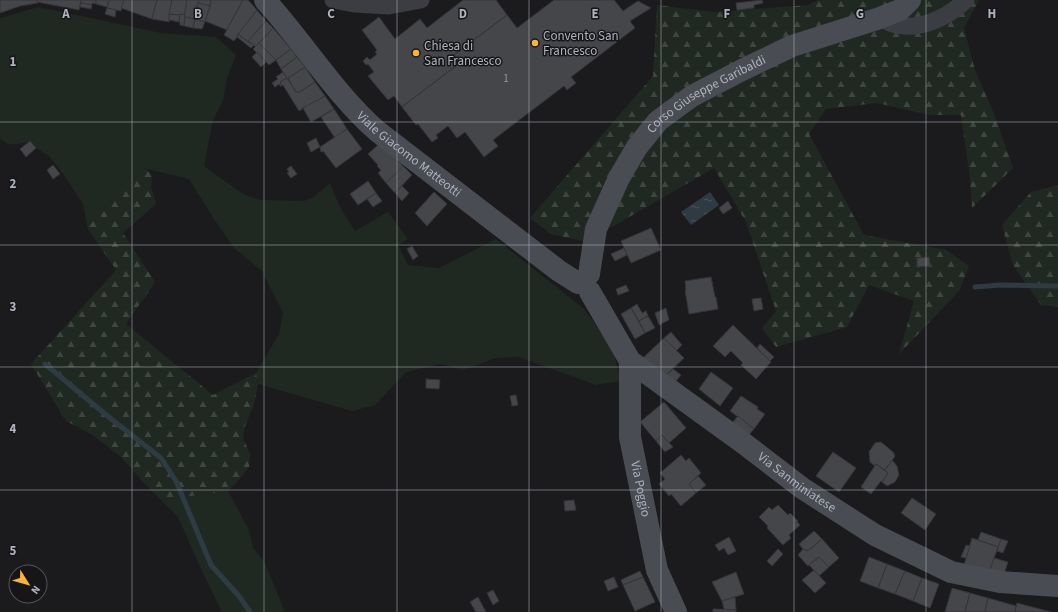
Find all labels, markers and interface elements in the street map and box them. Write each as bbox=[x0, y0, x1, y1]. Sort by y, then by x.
text: A bbox=[61, 5, 70, 23]
text: B bbox=[194, 5, 202, 23]
text: C bbox=[327, 5, 335, 23]
text: D bbox=[459, 5, 467, 23]
text: E bbox=[591, 5, 599, 23]
text: F bbox=[724, 5, 731, 23]
text: G bbox=[856, 5, 864, 23]
text: H bbox=[988, 5, 996, 23]
place label: Convento San Francesco bbox=[543, 27, 619, 60]
place label: Chiesa di San Francesco bbox=[424, 37, 501, 70]
marker: Convento San Francesco bbox=[530, 38, 540, 48]
marker: Chiesa di San Francesco bbox=[411, 48, 421, 58]
street label: Corso Giuseppe Garibaldi bbox=[643, 51, 769, 137]
text: 1 bbox=[10, 53, 17, 71]
house number: 1 bbox=[503, 71, 509, 86]
street label: Viale Giacomo Matteotti bbox=[353, 107, 465, 202]
text: 2 bbox=[10, 175, 17, 193]
text: 3 bbox=[10, 298, 17, 316]
text: 4 bbox=[10, 420, 17, 438]
street label: Via Sanminiatese bbox=[754, 448, 840, 517]
street label: Via Poggio bbox=[626, 459, 655, 518]
text: 5 bbox=[10, 542, 17, 560]
north arrow bbox=[8, 564, 48, 604]
text: N bbox=[27, 582, 44, 597]

